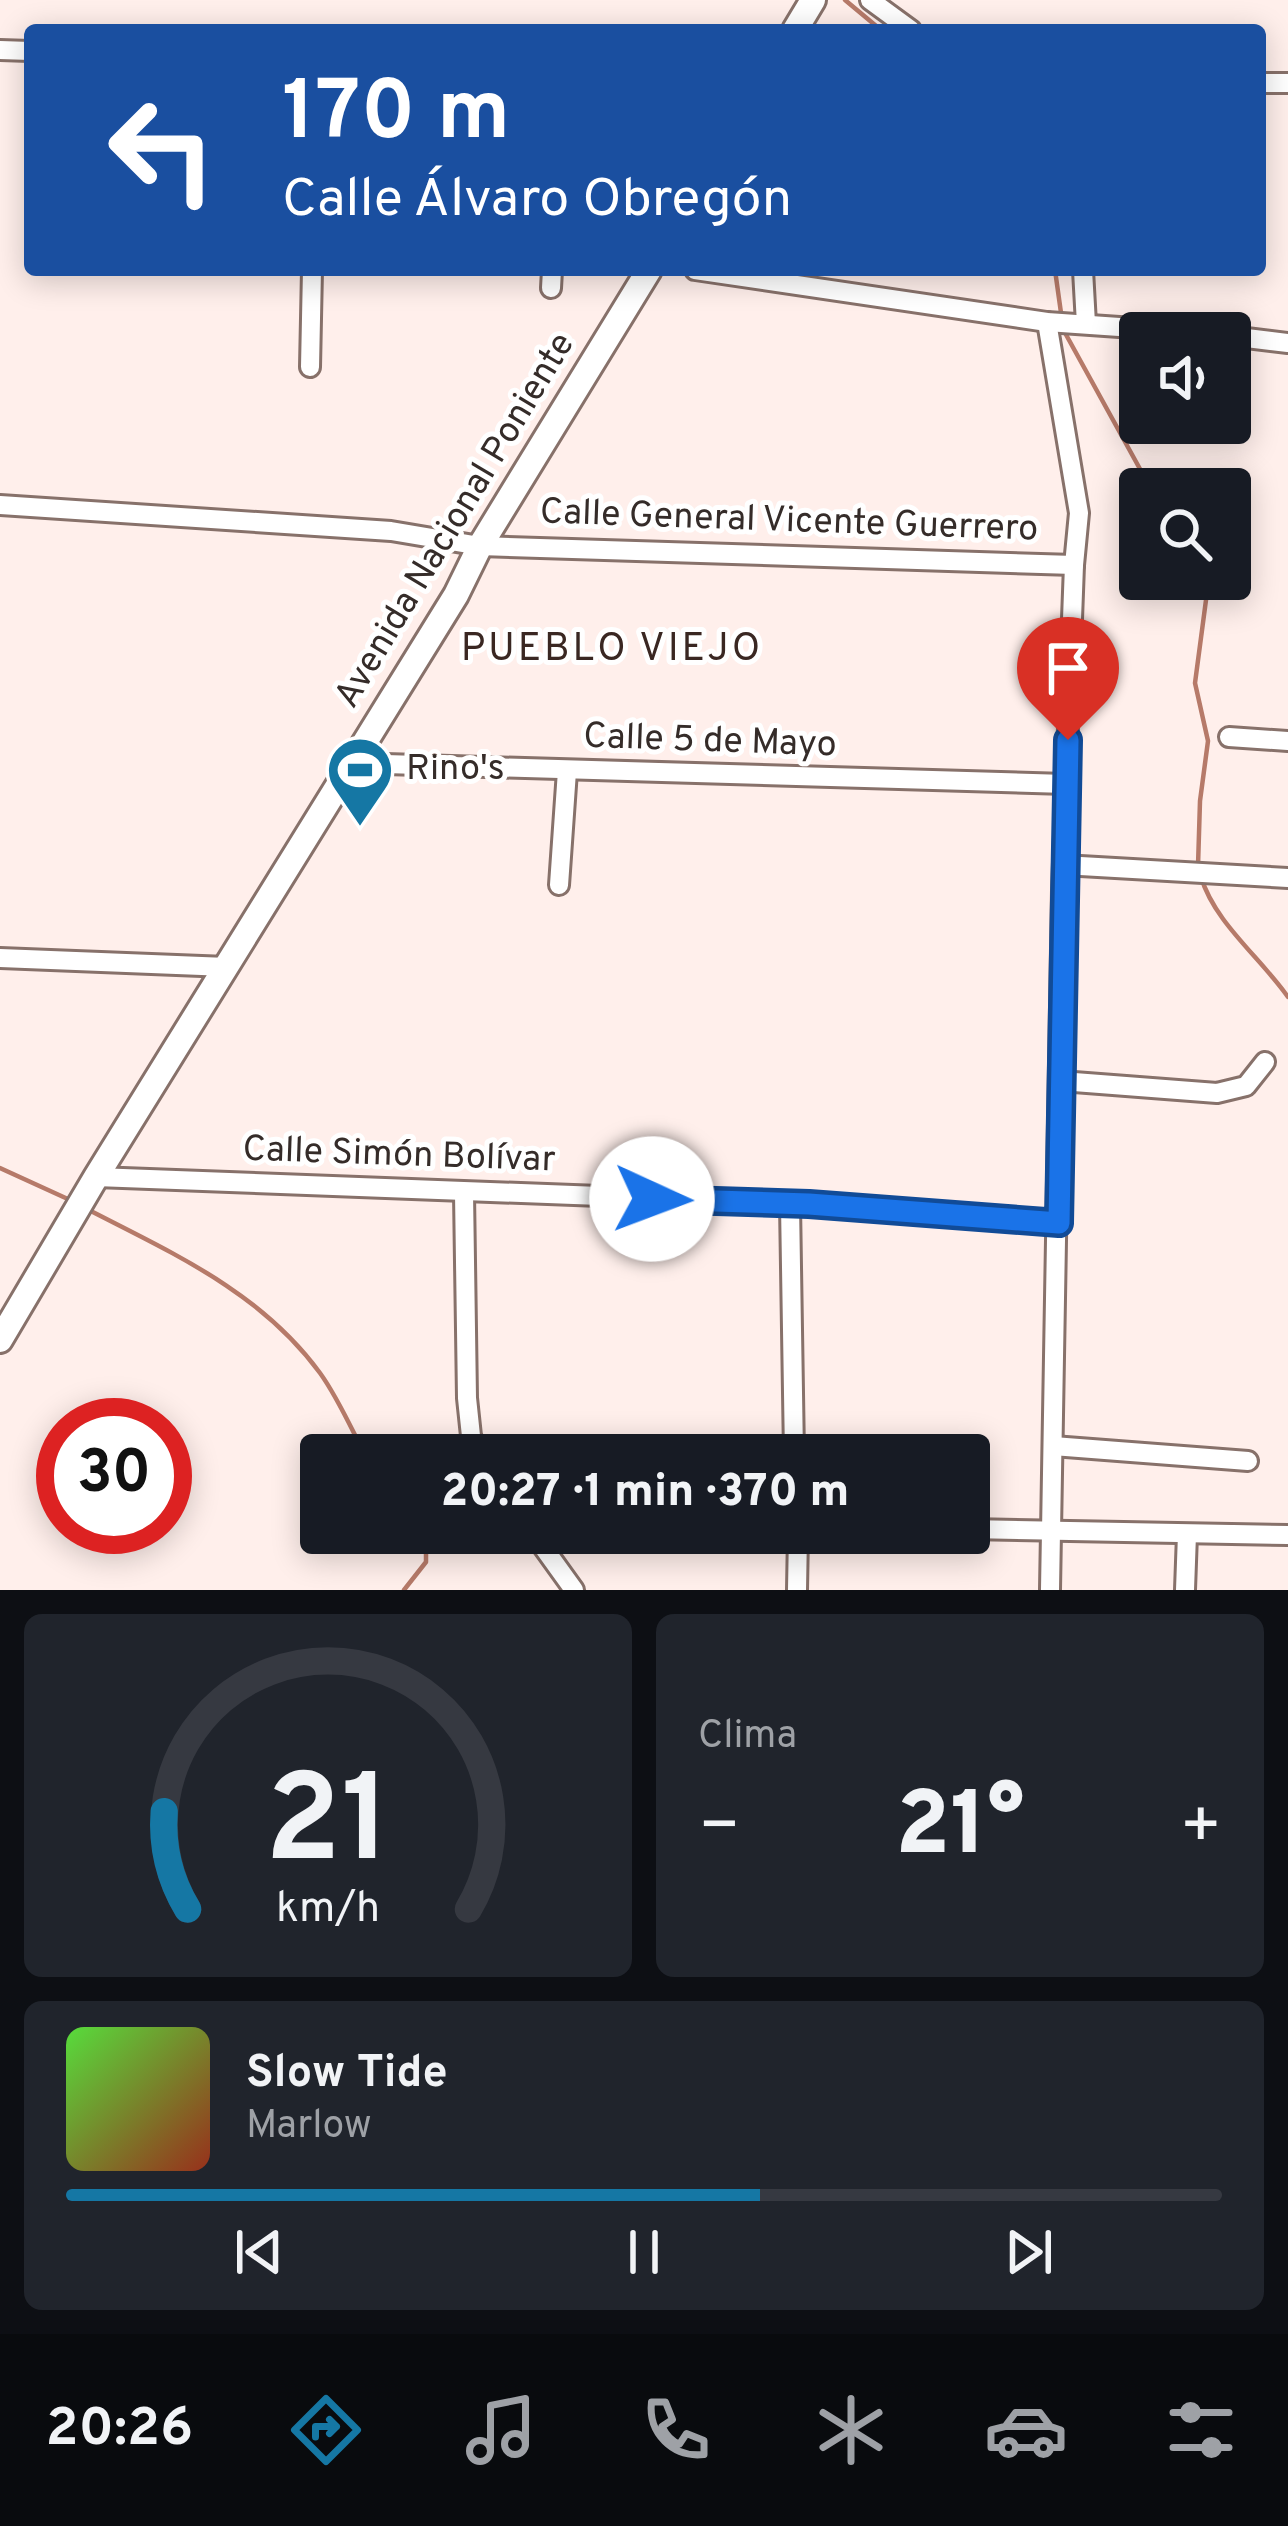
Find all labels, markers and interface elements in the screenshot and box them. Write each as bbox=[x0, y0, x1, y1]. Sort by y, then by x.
text: 170 m bbox=[282, 63, 510, 169]
icon: left bbox=[84, 72, 240, 228]
text: Calle Álvaro Obregón bbox=[282, 167, 792, 236]
map controls bbox=[1119, 312, 1251, 600]
button: sound bbox=[1119, 312, 1251, 444]
street label: Avenida Nacional Poniente bbox=[326, 325, 586, 717]
button: search bbox=[1119, 468, 1251, 600]
street label: Calle General Vicente Guerrero bbox=[539, 490, 1039, 554]
pin bbox=[1017, 617, 1119, 740]
district label: PUEBLO VIEJO bbox=[461, 626, 763, 675]
icon: arrive bbox=[1035, 635, 1101, 701]
street label: Calle 5 de Mayo bbox=[583, 715, 837, 769]
sports icon: Rino's bbox=[325, 735, 395, 829]
place label: Rino's bbox=[406, 747, 505, 793]
street label: Calle Simón Bolívar bbox=[242, 1128, 556, 1184]
position arrow bbox=[589, 1136, 715, 1262]
speed limit sign: 30 bbox=[36, 1398, 192, 1554]
text: 20:27 · 1 min · 370 m bbox=[441, 1465, 849, 1522]
text: Clima bbox=[698, 1713, 797, 1762]
text: 21 bbox=[265, 1748, 391, 1906]
text: 21° bbox=[895, 1773, 1025, 1886]
text: − bbox=[698, 1788, 741, 1871]
text: + bbox=[1179, 1788, 1222, 1871]
text: km/h bbox=[276, 1882, 380, 1936]
text: Slow Tide bbox=[246, 2046, 448, 2103]
text: Marlow bbox=[246, 2103, 372, 2152]
icon: previous bbox=[226, 2219, 292, 2285]
icon: pause bbox=[611, 2219, 677, 2285]
icon: next bbox=[996, 2219, 1062, 2285]
icon: directions bbox=[284, 2388, 368, 2472]
icon: music bbox=[459, 2388, 543, 2472]
icon: phone bbox=[634, 2388, 718, 2472]
icon: climate bbox=[809, 2388, 893, 2472]
icon: car bbox=[984, 2388, 1068, 2472]
icon: filters bbox=[1159, 2388, 1243, 2472]
text: 20:26 bbox=[45, 2396, 193, 2465]

